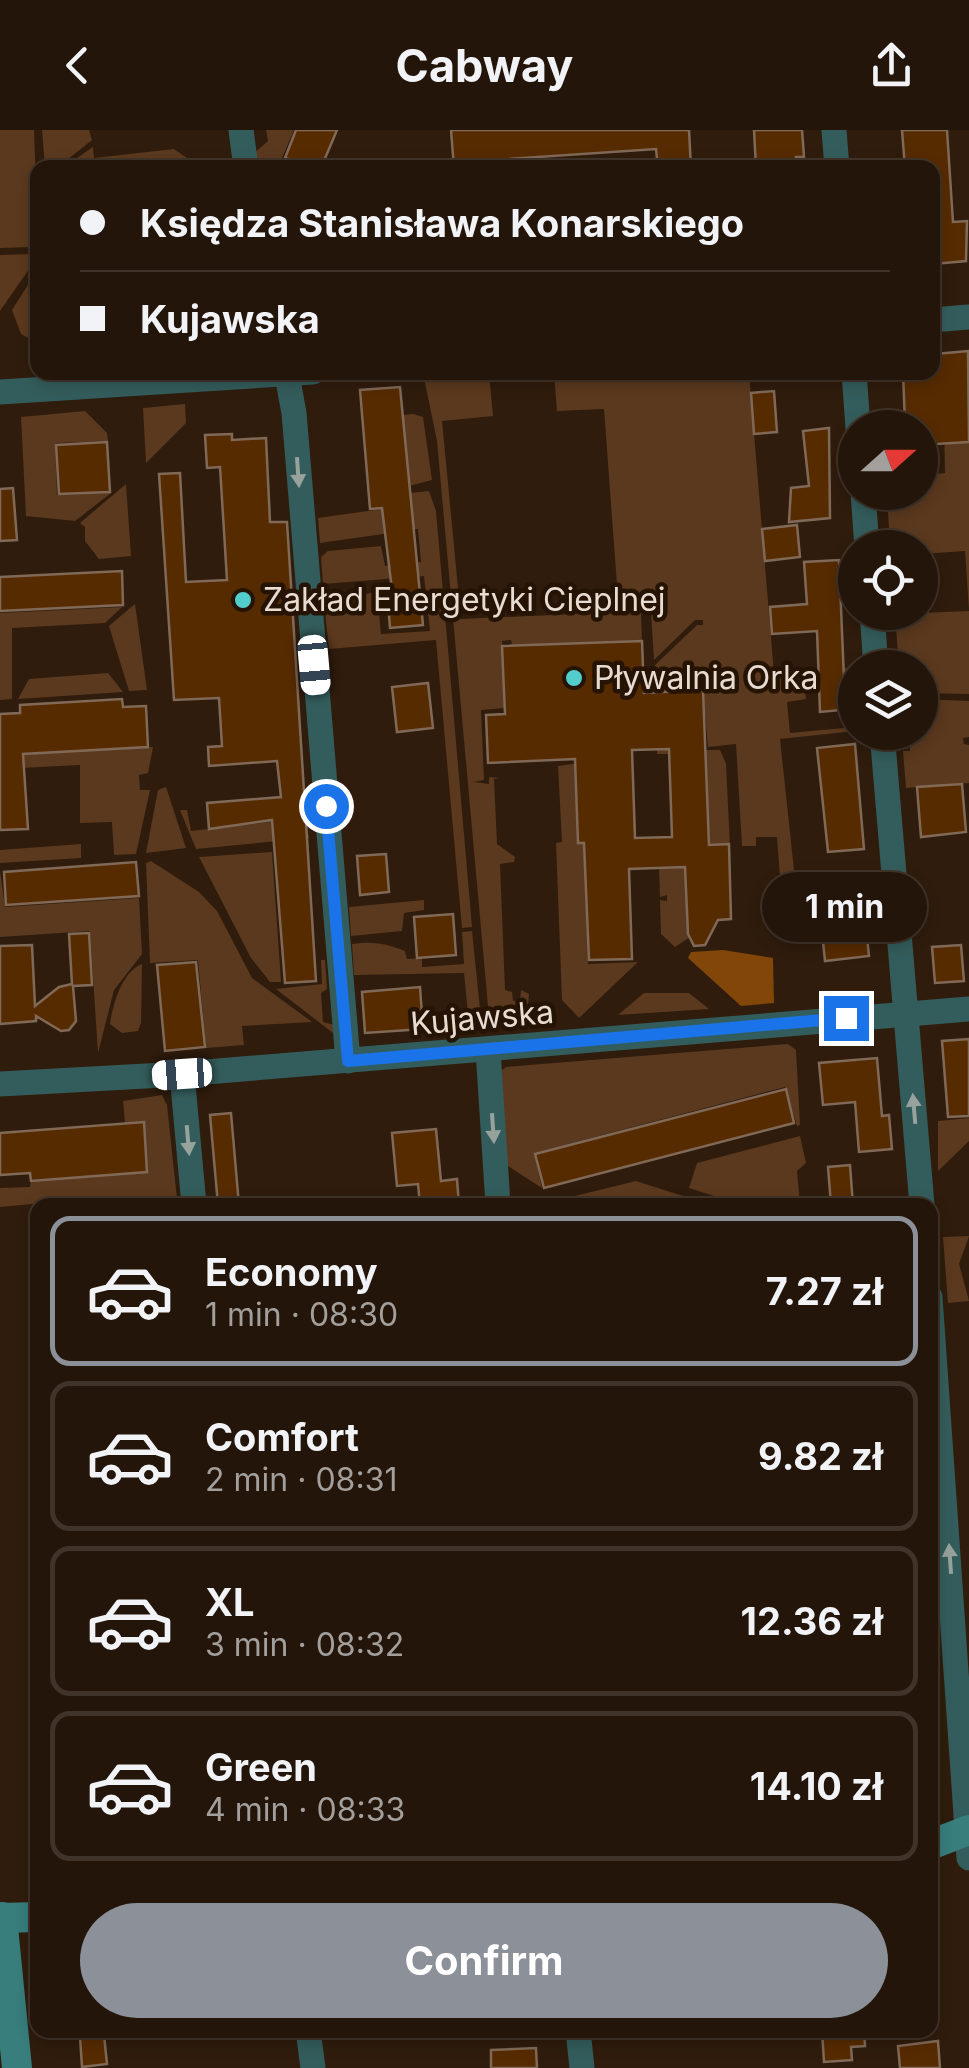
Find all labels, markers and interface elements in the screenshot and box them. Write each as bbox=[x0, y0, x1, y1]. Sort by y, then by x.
icon: back bbox=[50, 38, 105, 93]
text: Cabway bbox=[396, 38, 573, 93]
icon: share bbox=[864, 38, 919, 93]
text: Księdza Stanisława Konarskiego bbox=[140, 200, 744, 246]
text: Kujawska bbox=[140, 296, 320, 342]
north arrow bbox=[838, 410, 938, 510]
map controls bbox=[838, 410, 938, 750]
one-way arrow bbox=[290, 456, 306, 488]
button: locate bbox=[838, 530, 938, 630]
place label: Zakład Energetyki Cieplnej bbox=[263, 580, 666, 619]
marker: Zakład Energetyki Cieplnej bbox=[232, 589, 254, 611]
car bbox=[296, 634, 332, 696]
button: layers bbox=[838, 650, 938, 750]
place label: Pływalnia Orka bbox=[594, 658, 818, 697]
marker: Pływalnia Orka bbox=[563, 667, 585, 689]
route start bbox=[304, 784, 349, 829]
callout: 1 min bbox=[764, 873, 928, 943]
text: 1 min bbox=[805, 887, 884, 926]
street label: Kujawska bbox=[409, 992, 555, 1043]
route end bbox=[824, 996, 869, 1041]
car bbox=[151, 1057, 213, 1091]
one-way arrow bbox=[905, 1092, 921, 1124]
one-way arrow bbox=[485, 1112, 501, 1144]
one-way arrow bbox=[180, 1124, 196, 1156]
icon: car bbox=[85, 1246, 175, 1336]
text: Economy bbox=[205, 1249, 378, 1295]
text: 7.27 zł bbox=[766, 1268, 883, 1314]
text: 1 min · 08:30 bbox=[205, 1295, 398, 1334]
icon: car bbox=[85, 1411, 175, 1501]
text: Comfort bbox=[205, 1414, 359, 1460]
text: 9.82 zł bbox=[758, 1433, 883, 1479]
text: 2 min · 08:31 bbox=[205, 1460, 397, 1499]
one-way arrow bbox=[941, 1543, 957, 1575]
icon: car bbox=[85, 1576, 175, 1666]
text: XL bbox=[205, 1579, 255, 1625]
text: 12.36 zł bbox=[741, 1598, 883, 1644]
text: 3 min · 08:32 bbox=[205, 1625, 404, 1664]
icon: car bbox=[85, 1741, 175, 1831]
text: Green bbox=[205, 1744, 317, 1790]
text: 14.10 zł bbox=[750, 1763, 883, 1809]
text: 4 min · 08:33 bbox=[205, 1790, 405, 1829]
button: Confirm bbox=[80, 1903, 888, 2018]

